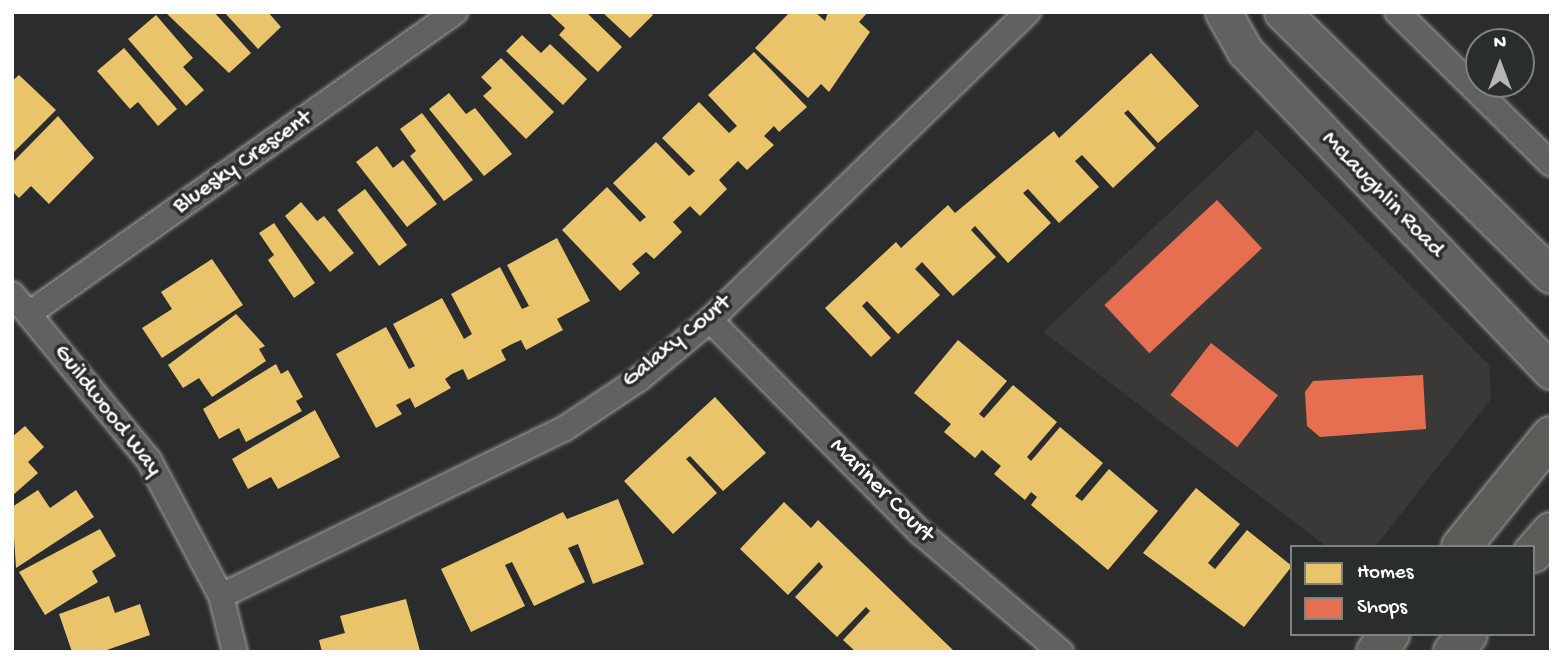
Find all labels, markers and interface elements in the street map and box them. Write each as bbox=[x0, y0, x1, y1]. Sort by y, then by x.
north arrow bbox=[1465, 28, 1535, 98]
text: N bbox=[1494, 32, 1506, 55]
street label: Bluesky Crescent bbox=[168, 105, 318, 221]
street label: McLaughlin Road bbox=[1314, 126, 1450, 264]
street label: Galaxy Court bbox=[617, 289, 737, 395]
street label: Guildwood Way bbox=[46, 339, 168, 483]
street label: Mariner Court bbox=[822, 432, 940, 550]
legend bbox=[1290, 545, 1535, 636]
text: Homes bbox=[1357, 561, 1413, 586]
text: Shops bbox=[1357, 596, 1407, 621]

